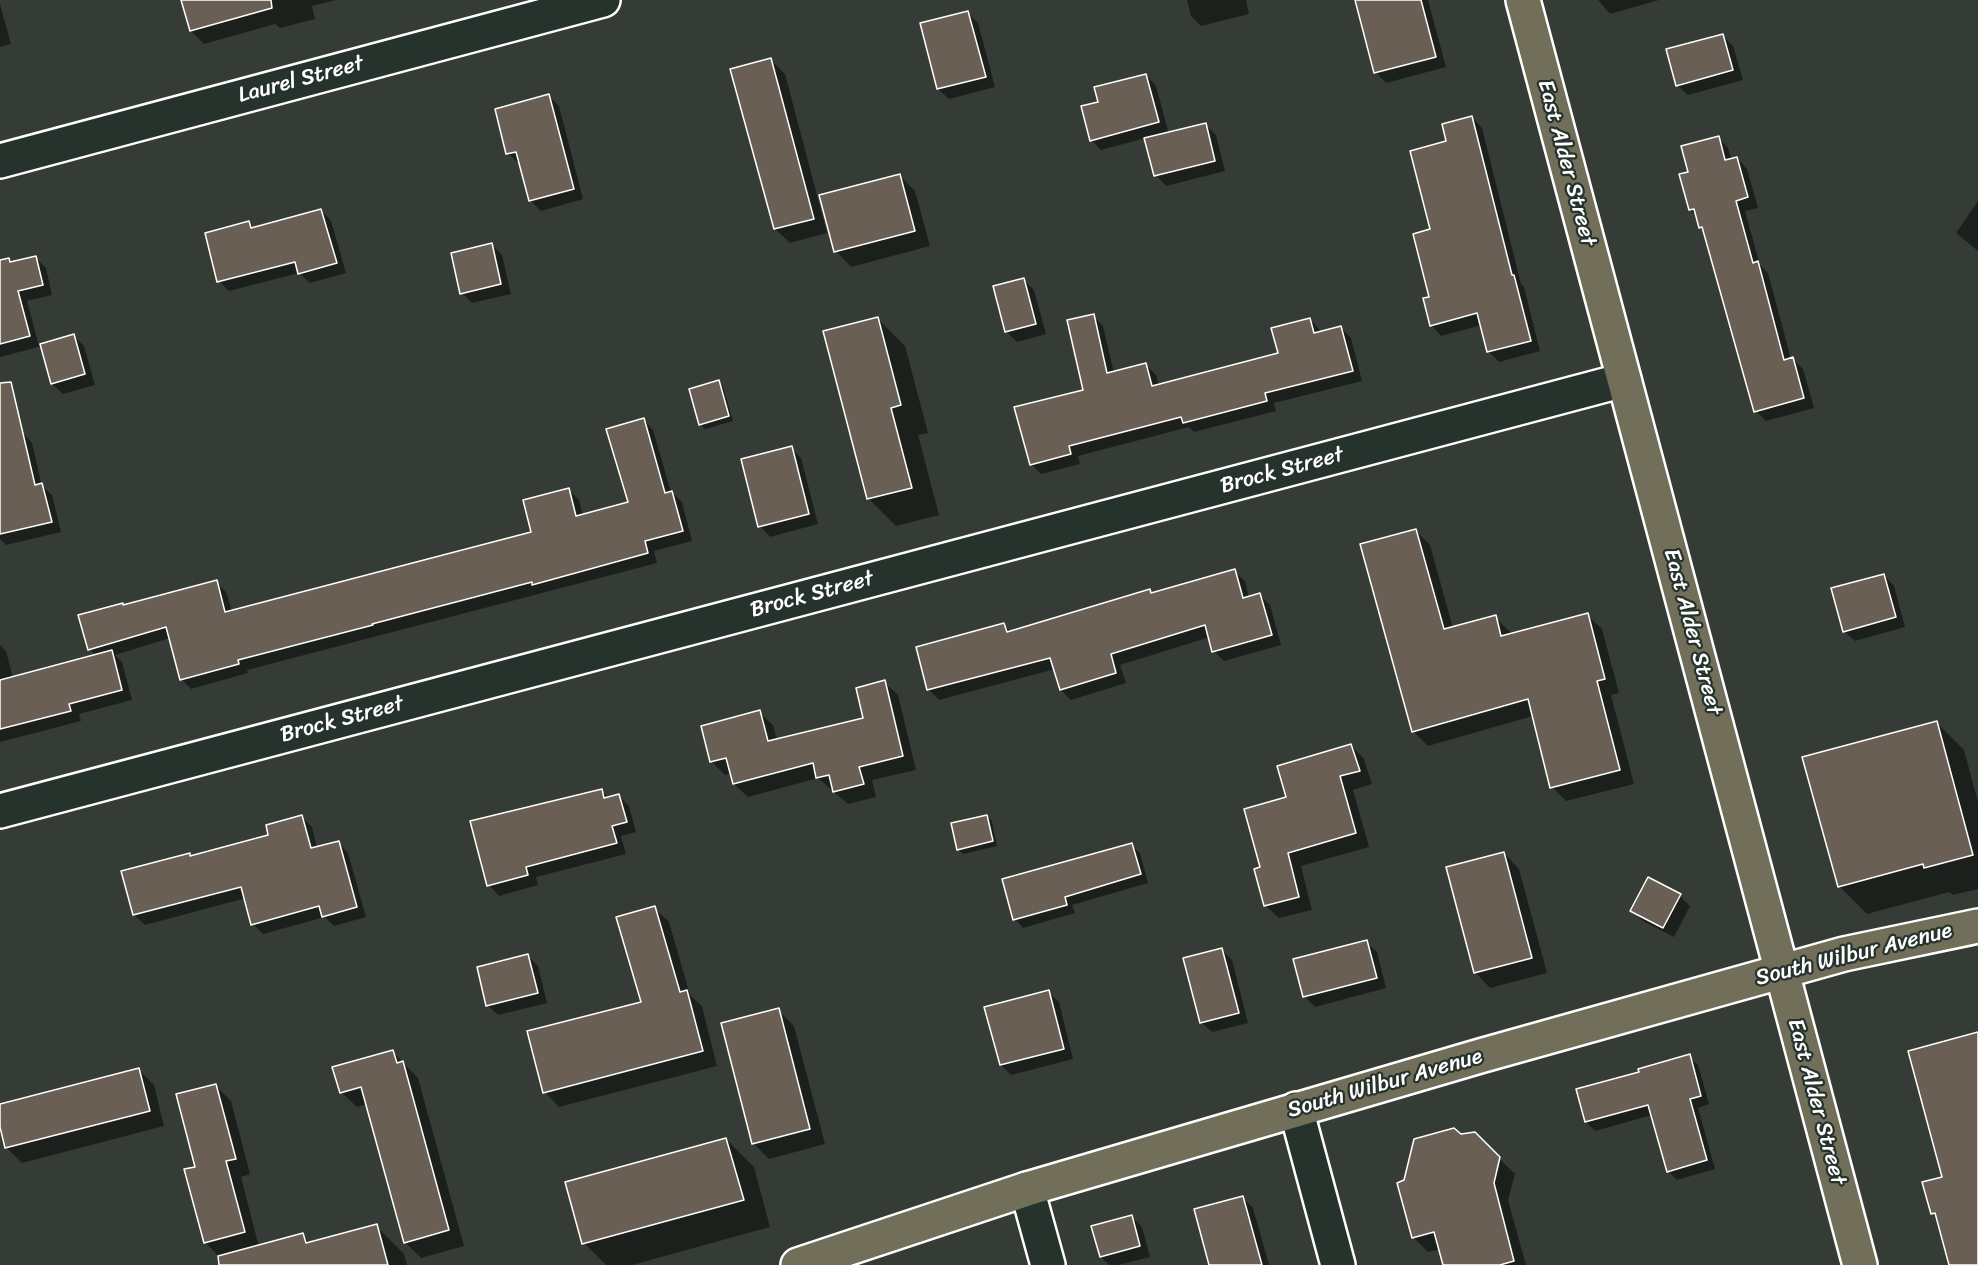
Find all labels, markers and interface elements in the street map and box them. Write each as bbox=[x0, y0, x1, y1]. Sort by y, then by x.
street label: Laurel Street bbox=[236, 51, 366, 109]
street label: East Alder Street bbox=[1531, 77, 1601, 249]
street label: Brock Street bbox=[1218, 442, 1346, 500]
street label: East Alder Street bbox=[1657, 546, 1727, 718]
street label: Brock Street bbox=[748, 566, 876, 624]
street label: Brock Street bbox=[278, 691, 406, 749]
street label: South Wilbur Avenue bbox=[1753, 918, 1955, 992]
street label: East Alder Street bbox=[1781, 1016, 1851, 1188]
street label: South Wilbur Avenue bbox=[1285, 1044, 1485, 1124]

